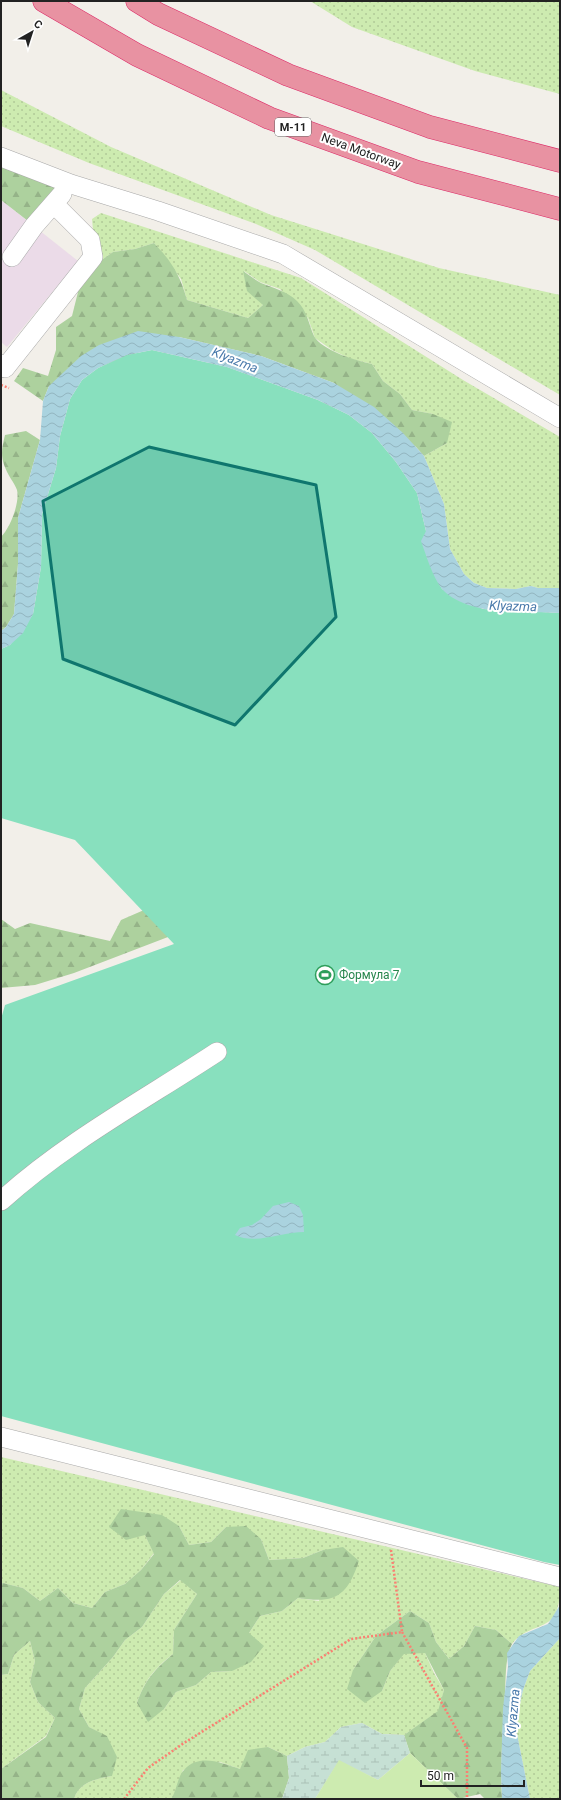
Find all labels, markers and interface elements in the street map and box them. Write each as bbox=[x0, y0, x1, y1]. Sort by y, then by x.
north arrow bbox=[12, 12, 52, 52]
text: С bbox=[31, 17, 45, 32]
road number: М-11 bbox=[275, 118, 311, 136]
street label: Neva Motorway bbox=[319, 130, 403, 172]
water label: Klyazma bbox=[210, 344, 260, 376]
water label: Klyazma bbox=[489, 598, 537, 614]
sports icon: Формула 7 bbox=[314, 964, 336, 986]
place label: Формула 7 bbox=[339, 968, 400, 982]
water label: Klyazma bbox=[503, 1688, 523, 1738]
scale bar bbox=[421, 1762, 524, 1788]
text: 50 m bbox=[427, 1769, 454, 1783]

